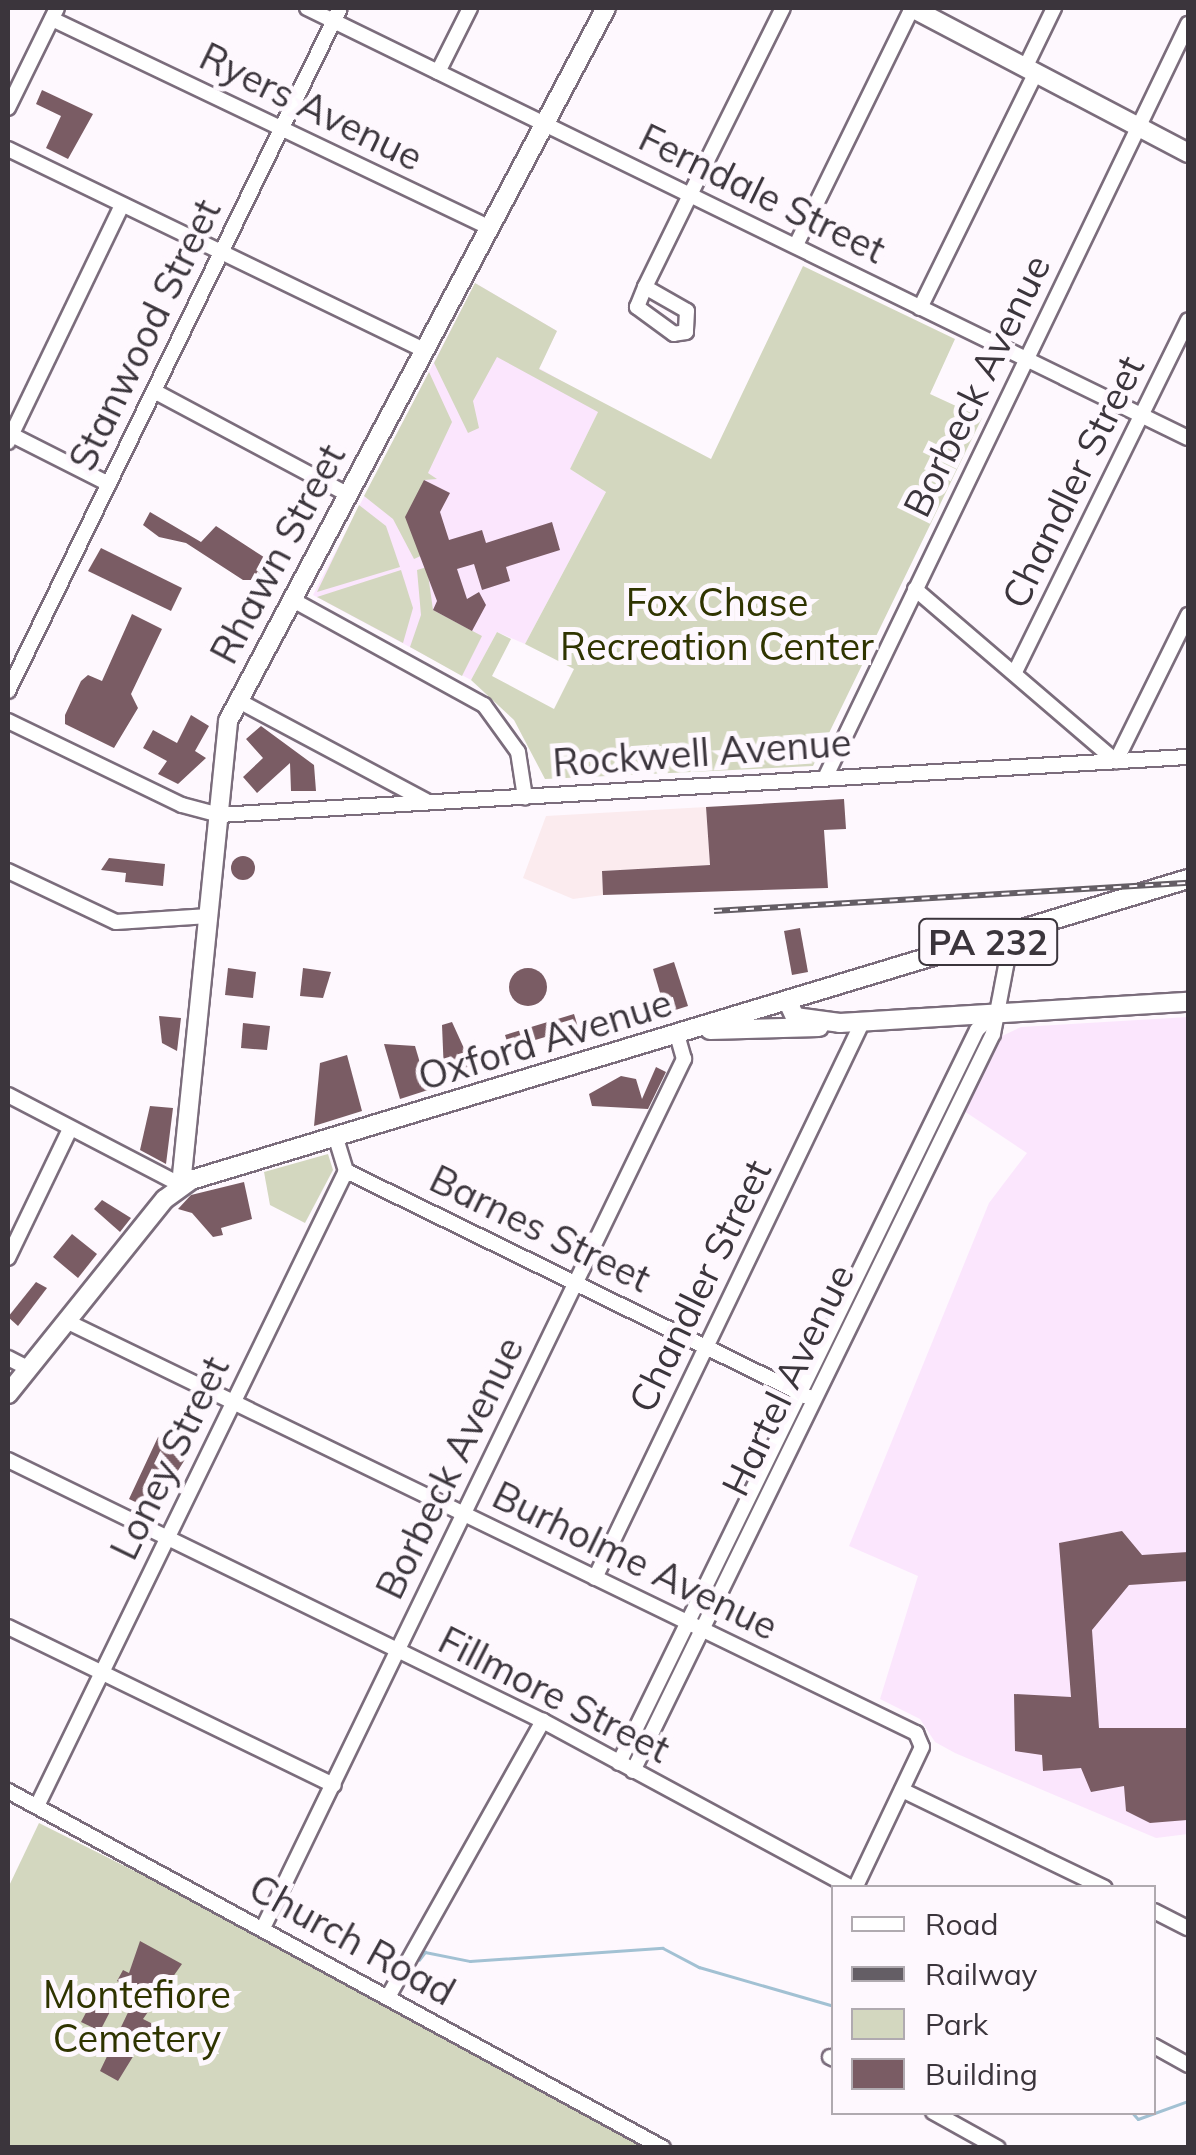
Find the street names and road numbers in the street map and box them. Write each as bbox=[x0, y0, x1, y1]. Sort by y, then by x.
street label: Ryers Avenue bbox=[192, 34, 430, 180]
street label: Ferndale Street bbox=[632, 115, 892, 273]
street label: Stanwood Street bbox=[60, 192, 230, 478]
street label: Borbeck Avenue bbox=[894, 248, 1060, 524]
street label: Chandler Street bbox=[992, 349, 1154, 615]
street label: Rhawn Street bbox=[201, 437, 355, 671]
street label: Rockwell Avenue bbox=[551, 720, 853, 786]
road number: PA 232 bbox=[918, 912, 1058, 972]
street label: Oxford Avenue bbox=[413, 980, 677, 1100]
street label: Chandler Street bbox=[619, 1153, 781, 1419]
street label: Barnes Street bbox=[422, 1156, 658, 1302]
street label: Hartel Avenue bbox=[712, 1257, 864, 1503]
street label: Borbeck Avenue bbox=[367, 1330, 533, 1606]
street label: Loney Street bbox=[101, 1349, 239, 1567]
street label: Burholme Avenue bbox=[485, 1472, 785, 1650]
street label: Fillmore Street bbox=[431, 1617, 677, 1773]
street label: Church Road bbox=[241, 1865, 463, 2015]

